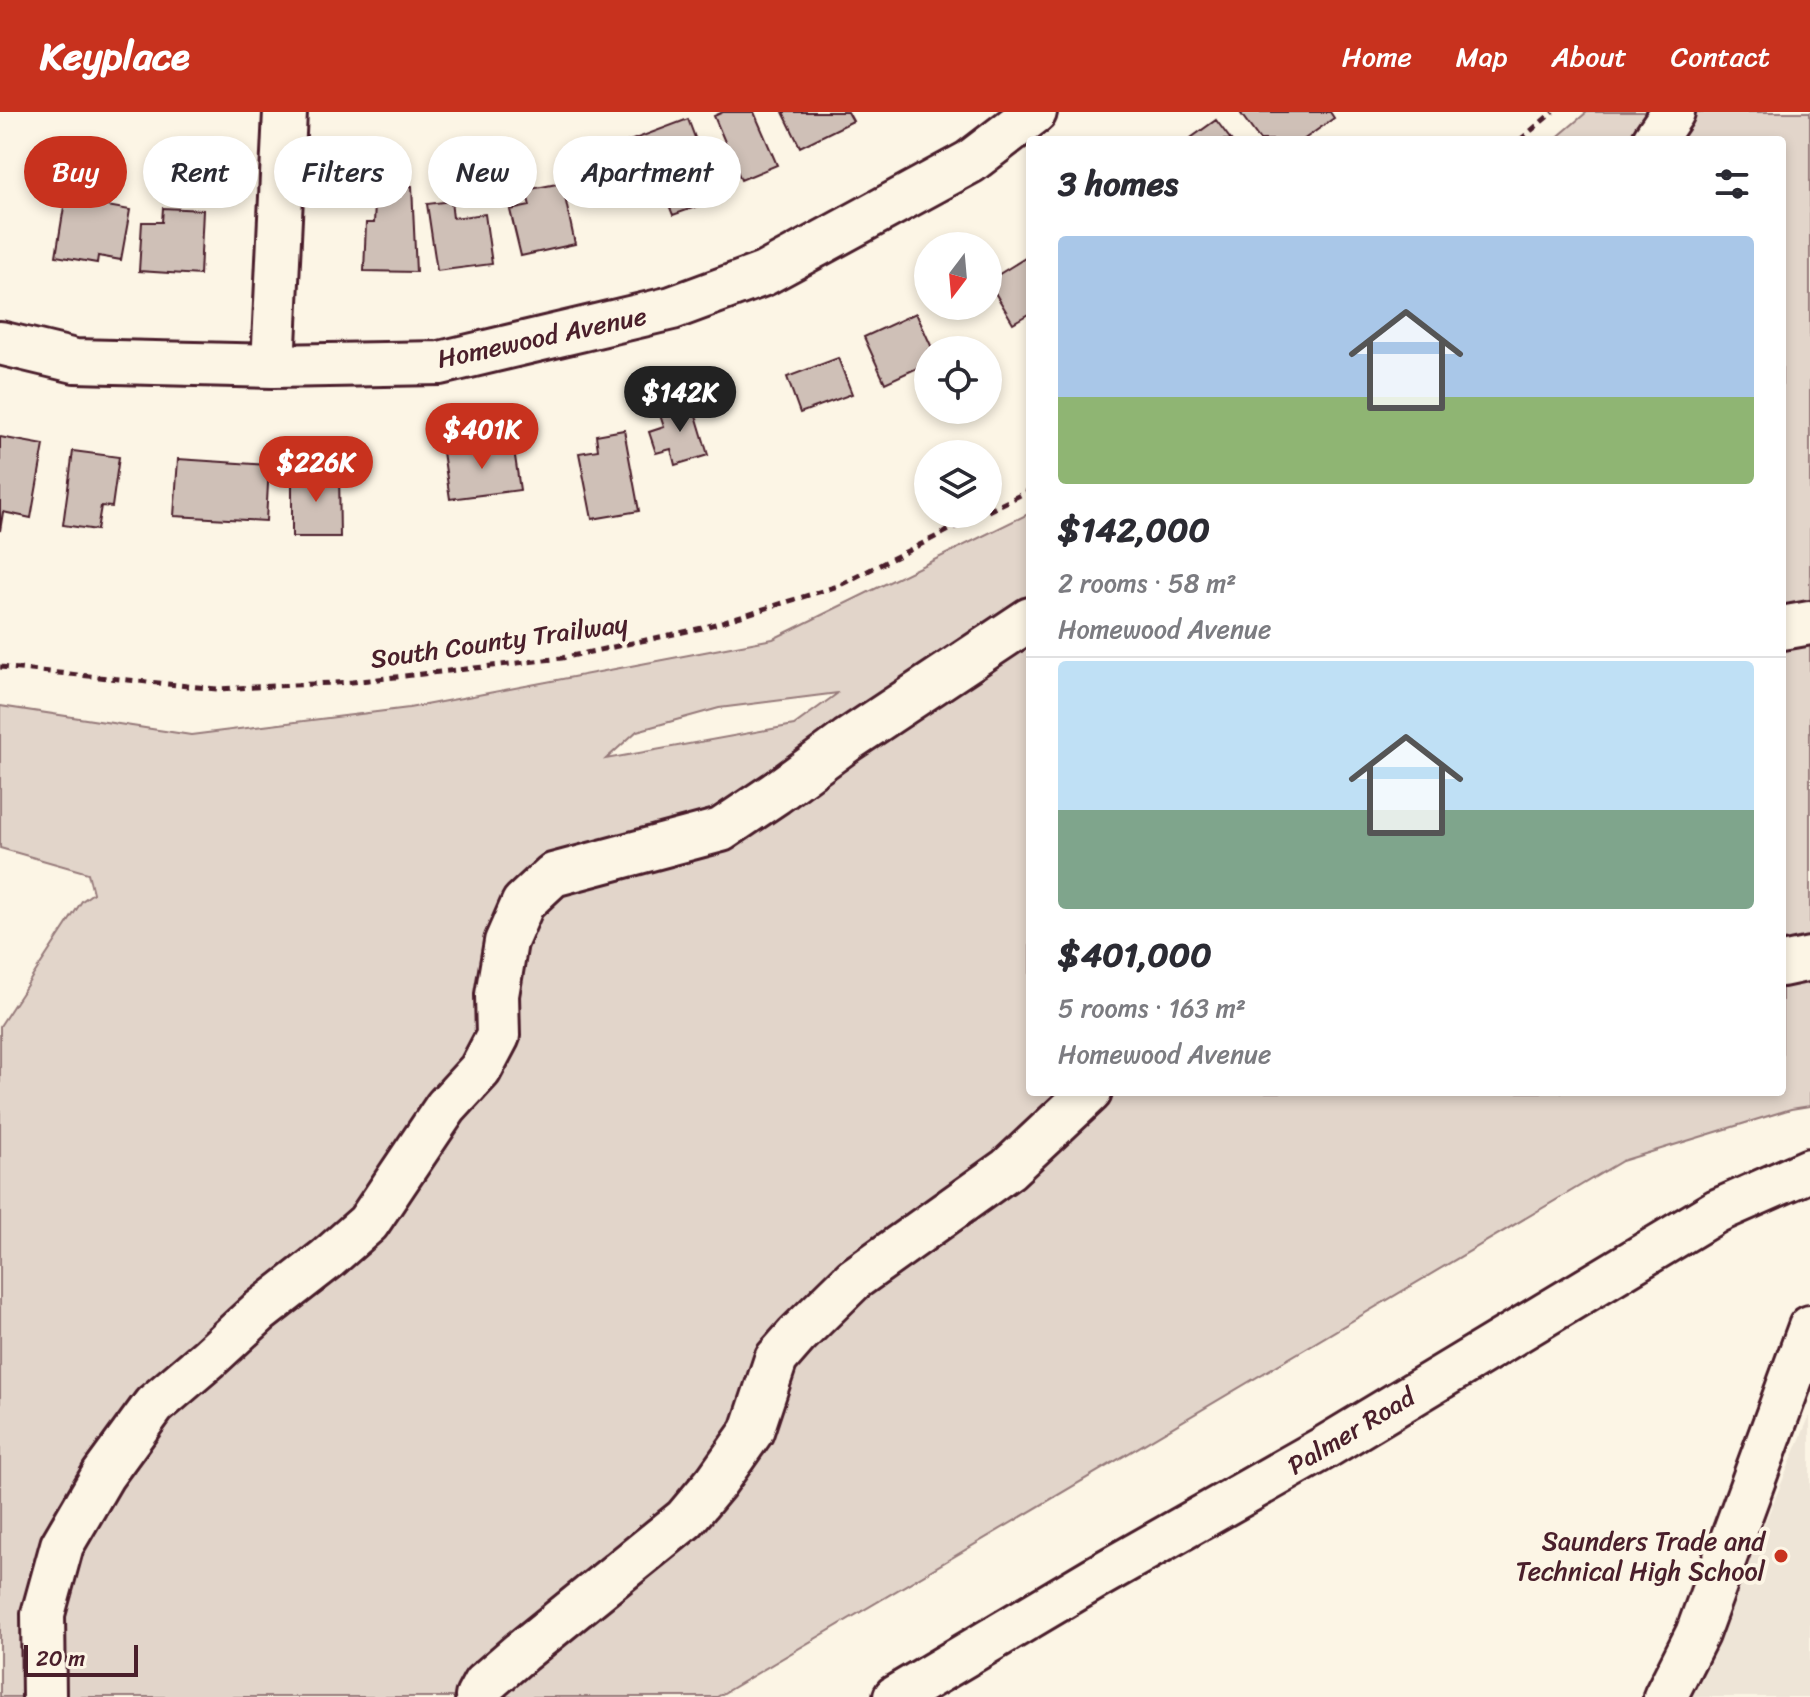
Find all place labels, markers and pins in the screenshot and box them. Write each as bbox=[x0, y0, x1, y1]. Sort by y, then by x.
pin: $142K bbox=[624, 366, 736, 434]
pin: $401K bbox=[426, 403, 538, 471]
pin: $226K bbox=[260, 436, 372, 504]
place label: Saunders Trade and Technical High School bbox=[1516, 1518, 1767, 1594]
marker: Saunders Trade and Technical High School bbox=[1772, 1547, 1790, 1565]

